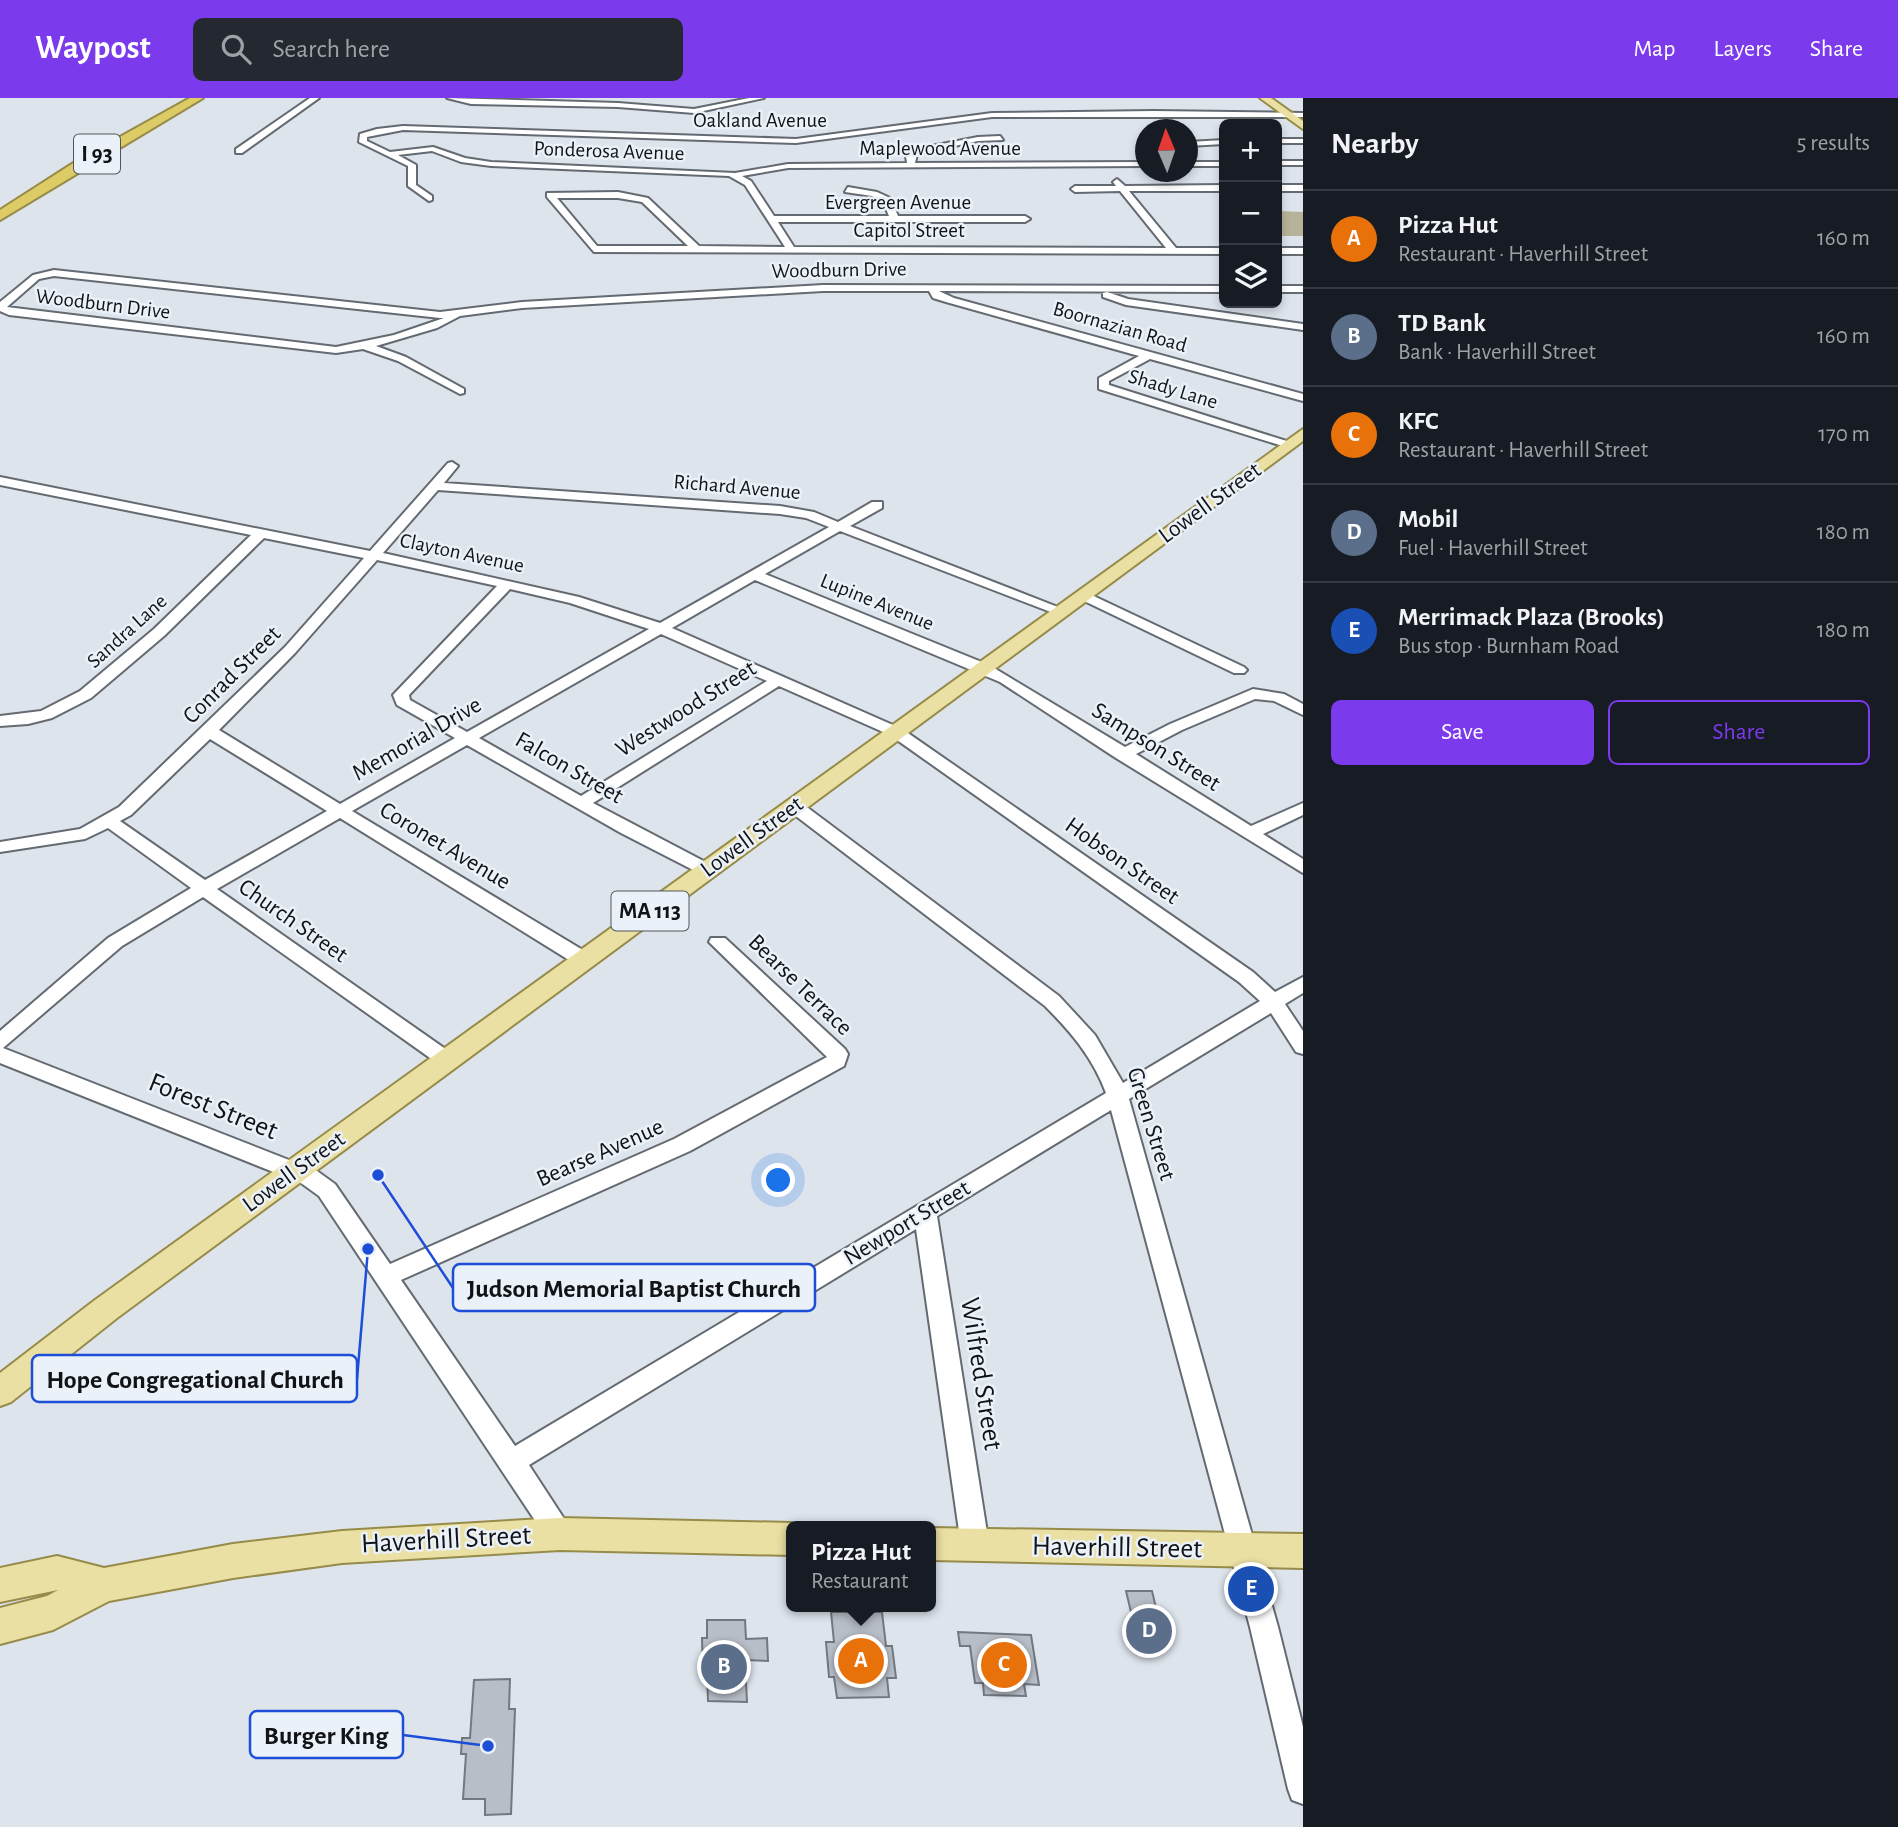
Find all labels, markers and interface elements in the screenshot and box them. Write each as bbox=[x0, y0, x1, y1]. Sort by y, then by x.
search box bbox=[193, 18, 683, 81]
icon: search bbox=[217, 30, 255, 68]
text: Waypost bbox=[35, 32, 151, 65]
text: Search here bbox=[273, 36, 390, 62]
text: Map bbox=[1633, 37, 1675, 61]
text: Layers bbox=[1713, 37, 1772, 61]
text: Share bbox=[1810, 37, 1863, 61]
street label: Oakland Avenue bbox=[693, 110, 827, 131]
north arrow bbox=[1135, 119, 1198, 182]
map controls bbox=[1219, 119, 1282, 308]
button: + bbox=[1219, 119, 1282, 182]
text: Nearby bbox=[1331, 129, 1419, 159]
text: 5 results bbox=[1797, 132, 1870, 155]
road number: I 93 bbox=[74, 134, 120, 174]
street label: Ponderosa Avenue bbox=[533, 138, 685, 164]
street label: Maplewood Avenue bbox=[859, 138, 1021, 159]
button: − bbox=[1219, 182, 1282, 245]
street label: Evergreen Avenue bbox=[825, 192, 971, 213]
text: Pizza Hut bbox=[1398, 212, 1498, 238]
street label: Capitol Street bbox=[853, 220, 965, 241]
text: A bbox=[1347, 227, 1361, 250]
text: 160 m bbox=[1817, 227, 1870, 250]
text: Restaurant · Haverhill Street bbox=[1398, 243, 1648, 266]
button: layers bbox=[1219, 245, 1282, 308]
street label: Woodburn Drive bbox=[771, 258, 907, 282]
street label: Woodburn Drive bbox=[35, 285, 171, 323]
street label: Boornazian Road bbox=[1051, 298, 1189, 356]
text: TD Bank bbox=[1398, 310, 1486, 336]
text: B bbox=[1347, 325, 1361, 348]
text: 160 m bbox=[1817, 325, 1870, 348]
text: Bank · Haverhill Street bbox=[1398, 341, 1596, 364]
street label: Shady Lane bbox=[1126, 365, 1220, 413]
text: KFC bbox=[1398, 408, 1438, 434]
text: C bbox=[1348, 423, 1360, 446]
text: 170 m bbox=[1818, 423, 1870, 446]
text: Restaurant · Haverhill Street bbox=[1398, 439, 1648, 462]
street label: Lowell Street bbox=[1154, 458, 1266, 548]
street label: Richard Avenue bbox=[673, 471, 801, 503]
text: Mobil bbox=[1398, 506, 1458, 532]
text: D bbox=[1346, 521, 1362, 544]
text: 180 m bbox=[1817, 521, 1870, 544]
street label: Clayton Avenue bbox=[398, 530, 526, 576]
text: Fuel · Haverhill Street bbox=[1398, 537, 1588, 560]
street label: Lupine Avenue bbox=[817, 570, 937, 634]
street label: Sandra Lane bbox=[83, 590, 171, 672]
text: Merrimack Plaza (Brooks) bbox=[1398, 604, 1665, 630]
text: E bbox=[1348, 619, 1360, 642]
text: 180 m bbox=[1817, 619, 1870, 642]
street label: Conrad Street bbox=[179, 621, 286, 728]
text: Bus stop · Burnham Road bbox=[1398, 635, 1619, 658]
street label: Westwood Street bbox=[612, 656, 761, 762]
street label: Memorial Drive bbox=[348, 692, 486, 786]
street label: Sampson Street bbox=[1088, 698, 1225, 796]
button: Save bbox=[1331, 700, 1594, 765]
button: Share bbox=[1608, 700, 1870, 765]
street label: Falcon Street bbox=[511, 728, 627, 809]
street label: Lowell Street bbox=[696, 792, 808, 882]
street label: Coronet Avenue bbox=[375, 798, 515, 894]
street label: Hobson Street bbox=[1061, 813, 1184, 909]
street label: Church Street bbox=[234, 875, 352, 967]
road number: MA 113 bbox=[612, 891, 688, 930]
street label: Bearse Terrace bbox=[743, 930, 857, 1040]
street label: Green Street bbox=[1122, 1065, 1180, 1184]
street label: Forest Street bbox=[145, 1068, 282, 1146]
street label: Bearse Avenue bbox=[533, 1114, 667, 1192]
street label: Lowell Street bbox=[238, 1127, 350, 1217]
your location bbox=[761, 1163, 795, 1197]
street label: Newport Street bbox=[840, 1176, 975, 1270]
callout: Judson Memorial Baptist Church bbox=[453, 1264, 815, 1311]
text: Judson Memorial Baptist Church bbox=[467, 1276, 801, 1302]
street label: Wilfred Street bbox=[955, 1296, 1007, 1452]
callout: Hope Congregational Church bbox=[32, 1355, 357, 1402]
text: Hope Congregational Church bbox=[46, 1367, 344, 1393]
popup bbox=[786, 1521, 936, 1612]
street label: Haverhill Street bbox=[360, 1522, 532, 1558]
street label: Haverhill Street bbox=[1032, 1533, 1202, 1563]
text: Pizza Hut bbox=[811, 1539, 911, 1565]
pin: E bbox=[1228, 1563, 1274, 1615]
text: Restaurant bbox=[811, 1570, 908, 1593]
pin: D bbox=[1126, 1605, 1172, 1657]
pin: A bbox=[838, 1635, 884, 1687]
pin: C bbox=[981, 1639, 1027, 1691]
pin: B bbox=[701, 1641, 747, 1693]
callout: Burger King bbox=[250, 1711, 403, 1758]
text: Burger King bbox=[264, 1723, 389, 1749]

